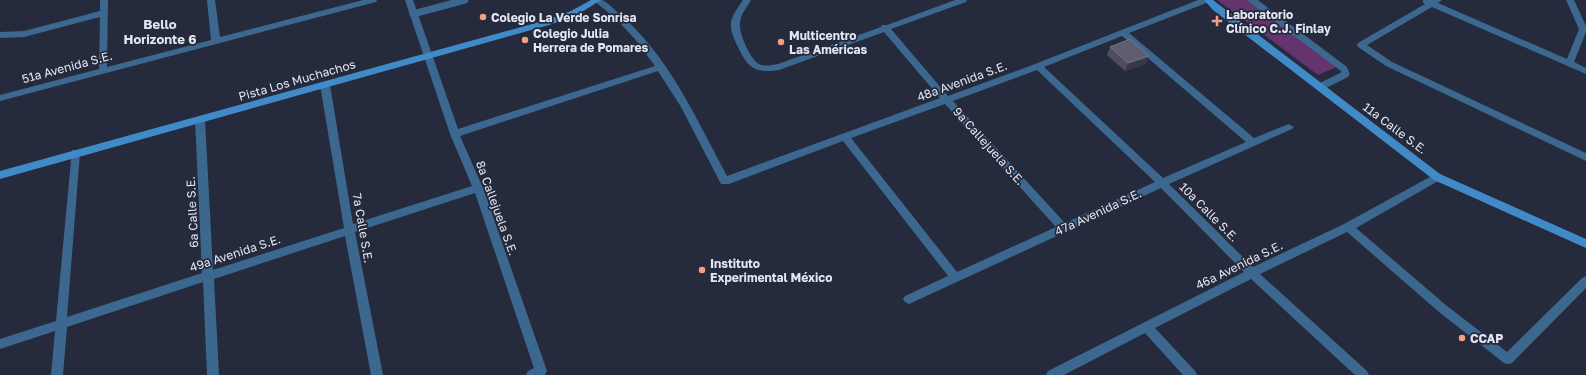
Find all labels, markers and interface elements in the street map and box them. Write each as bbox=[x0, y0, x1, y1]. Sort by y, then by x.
place label: Laboratorio Clínico C.J. Finlay bbox=[1226, 7, 1332, 36]
place label: Colegio La Verde Sonrisa bbox=[491, 10, 637, 25]
marker: Colegio La Verde Sonrisa bbox=[478, 12, 488, 22]
marker: Laboratorio Clínico C.J. Finlay bbox=[1211, 15, 1223, 27]
district label: Bello Horizonte 6 bbox=[124, 16, 196, 47]
place label: Colegio Julia Herrera de Pomares bbox=[533, 26, 649, 55]
place label: Multicentro Las Américas bbox=[789, 28, 868, 57]
marker: Colegio Julia Herrera de Pomares bbox=[520, 35, 530, 45]
marker: Multicentro Las Américas bbox=[776, 37, 786, 47]
street label: 51a Avenida S.E. bbox=[20, 48, 114, 86]
street label: Pista Los Muchachos bbox=[237, 56, 357, 104]
street label: 48a Avenida S.E. bbox=[915, 58, 1009, 104]
street label: 11a Calle S.E. bbox=[1360, 99, 1430, 157]
street label: 9a Callejuela S.E. bbox=[950, 104, 1028, 188]
street label: 8a Callejuela S.E. bbox=[473, 159, 521, 257]
street label: 6a Calle S.E. bbox=[183, 176, 201, 248]
street label: 10a Calle S.E. bbox=[1176, 179, 1242, 245]
street label: 47a Avenida S.E. bbox=[1052, 185, 1144, 239]
street label: 7a Calle S.E. bbox=[349, 192, 377, 264]
street label: 49a Avenida S.E. bbox=[188, 231, 282, 275]
street label: 46a Avenida S.E. bbox=[1193, 237, 1285, 293]
place label: Instituto Experimental México bbox=[710, 256, 832, 285]
marker: Instituto Experimental México bbox=[697, 265, 707, 275]
place label: CCAP bbox=[1470, 331, 1503, 346]
marker: CCAP bbox=[1457, 333, 1467, 343]

